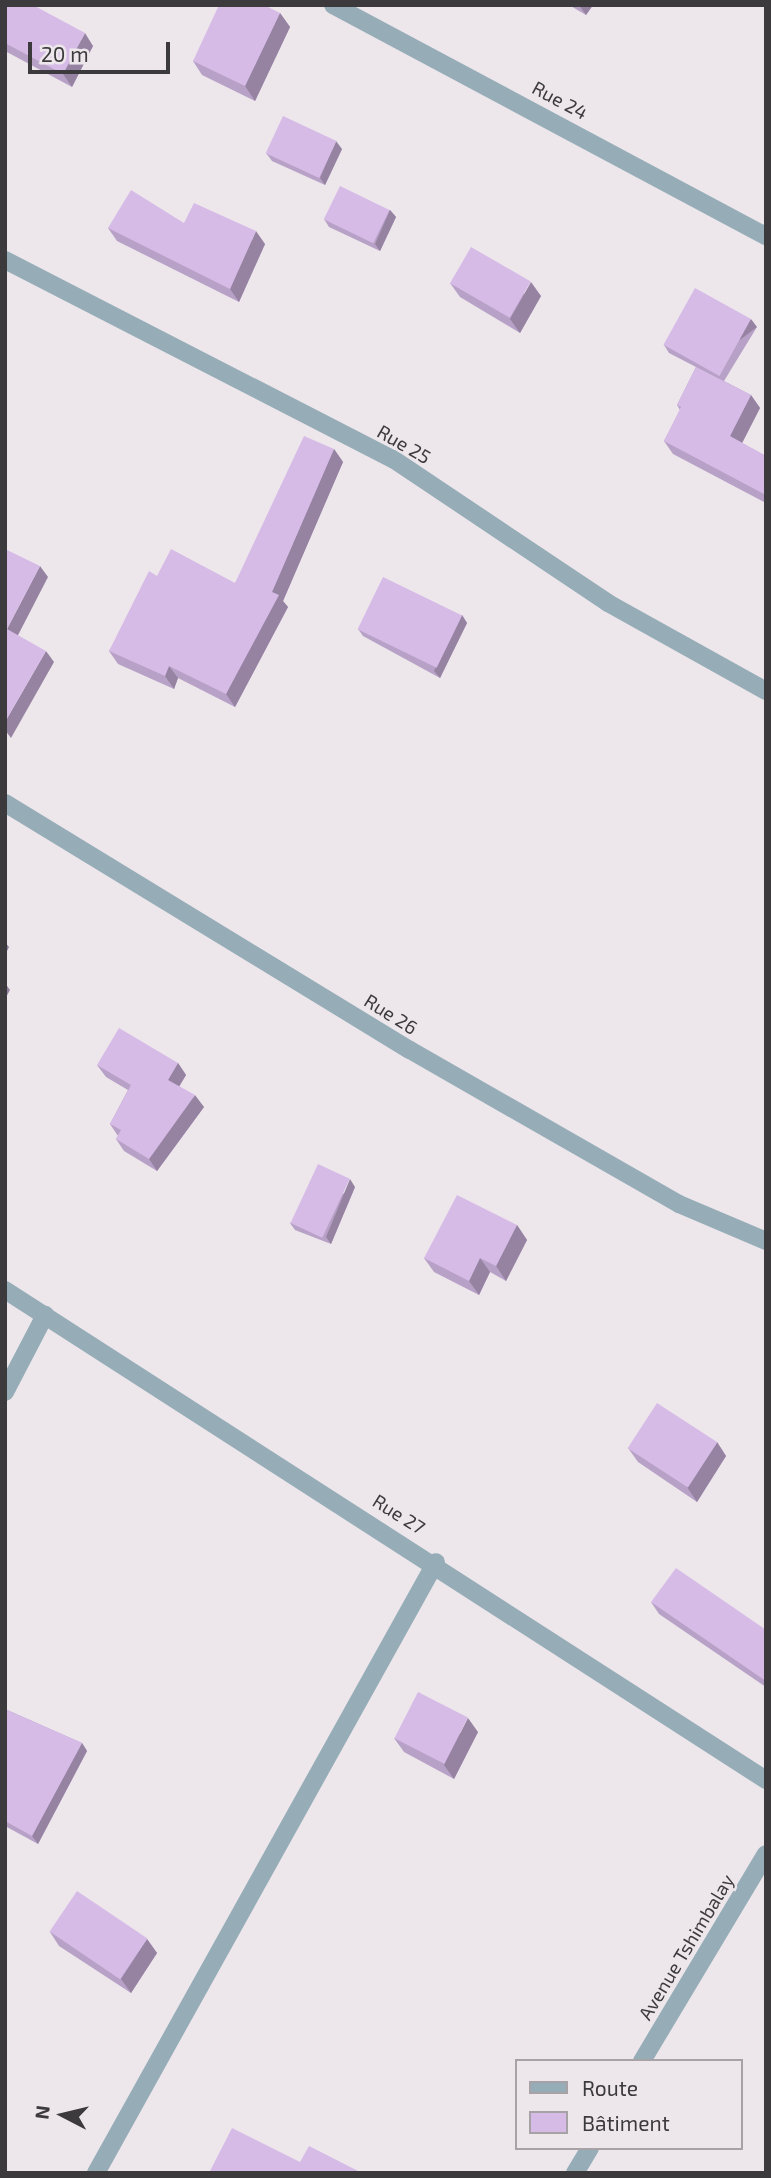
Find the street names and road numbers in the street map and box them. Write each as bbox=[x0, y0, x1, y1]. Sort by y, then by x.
street label: Rue 24 bbox=[528, 76, 592, 124]
street label: Rue 25 bbox=[373, 420, 435, 468]
street label: Rue 26 bbox=[360, 989, 422, 1039]
street label: Rue 27 bbox=[369, 1489, 429, 1539]
street label: Avenue Tshimbalay bbox=[633, 1870, 739, 2024]

